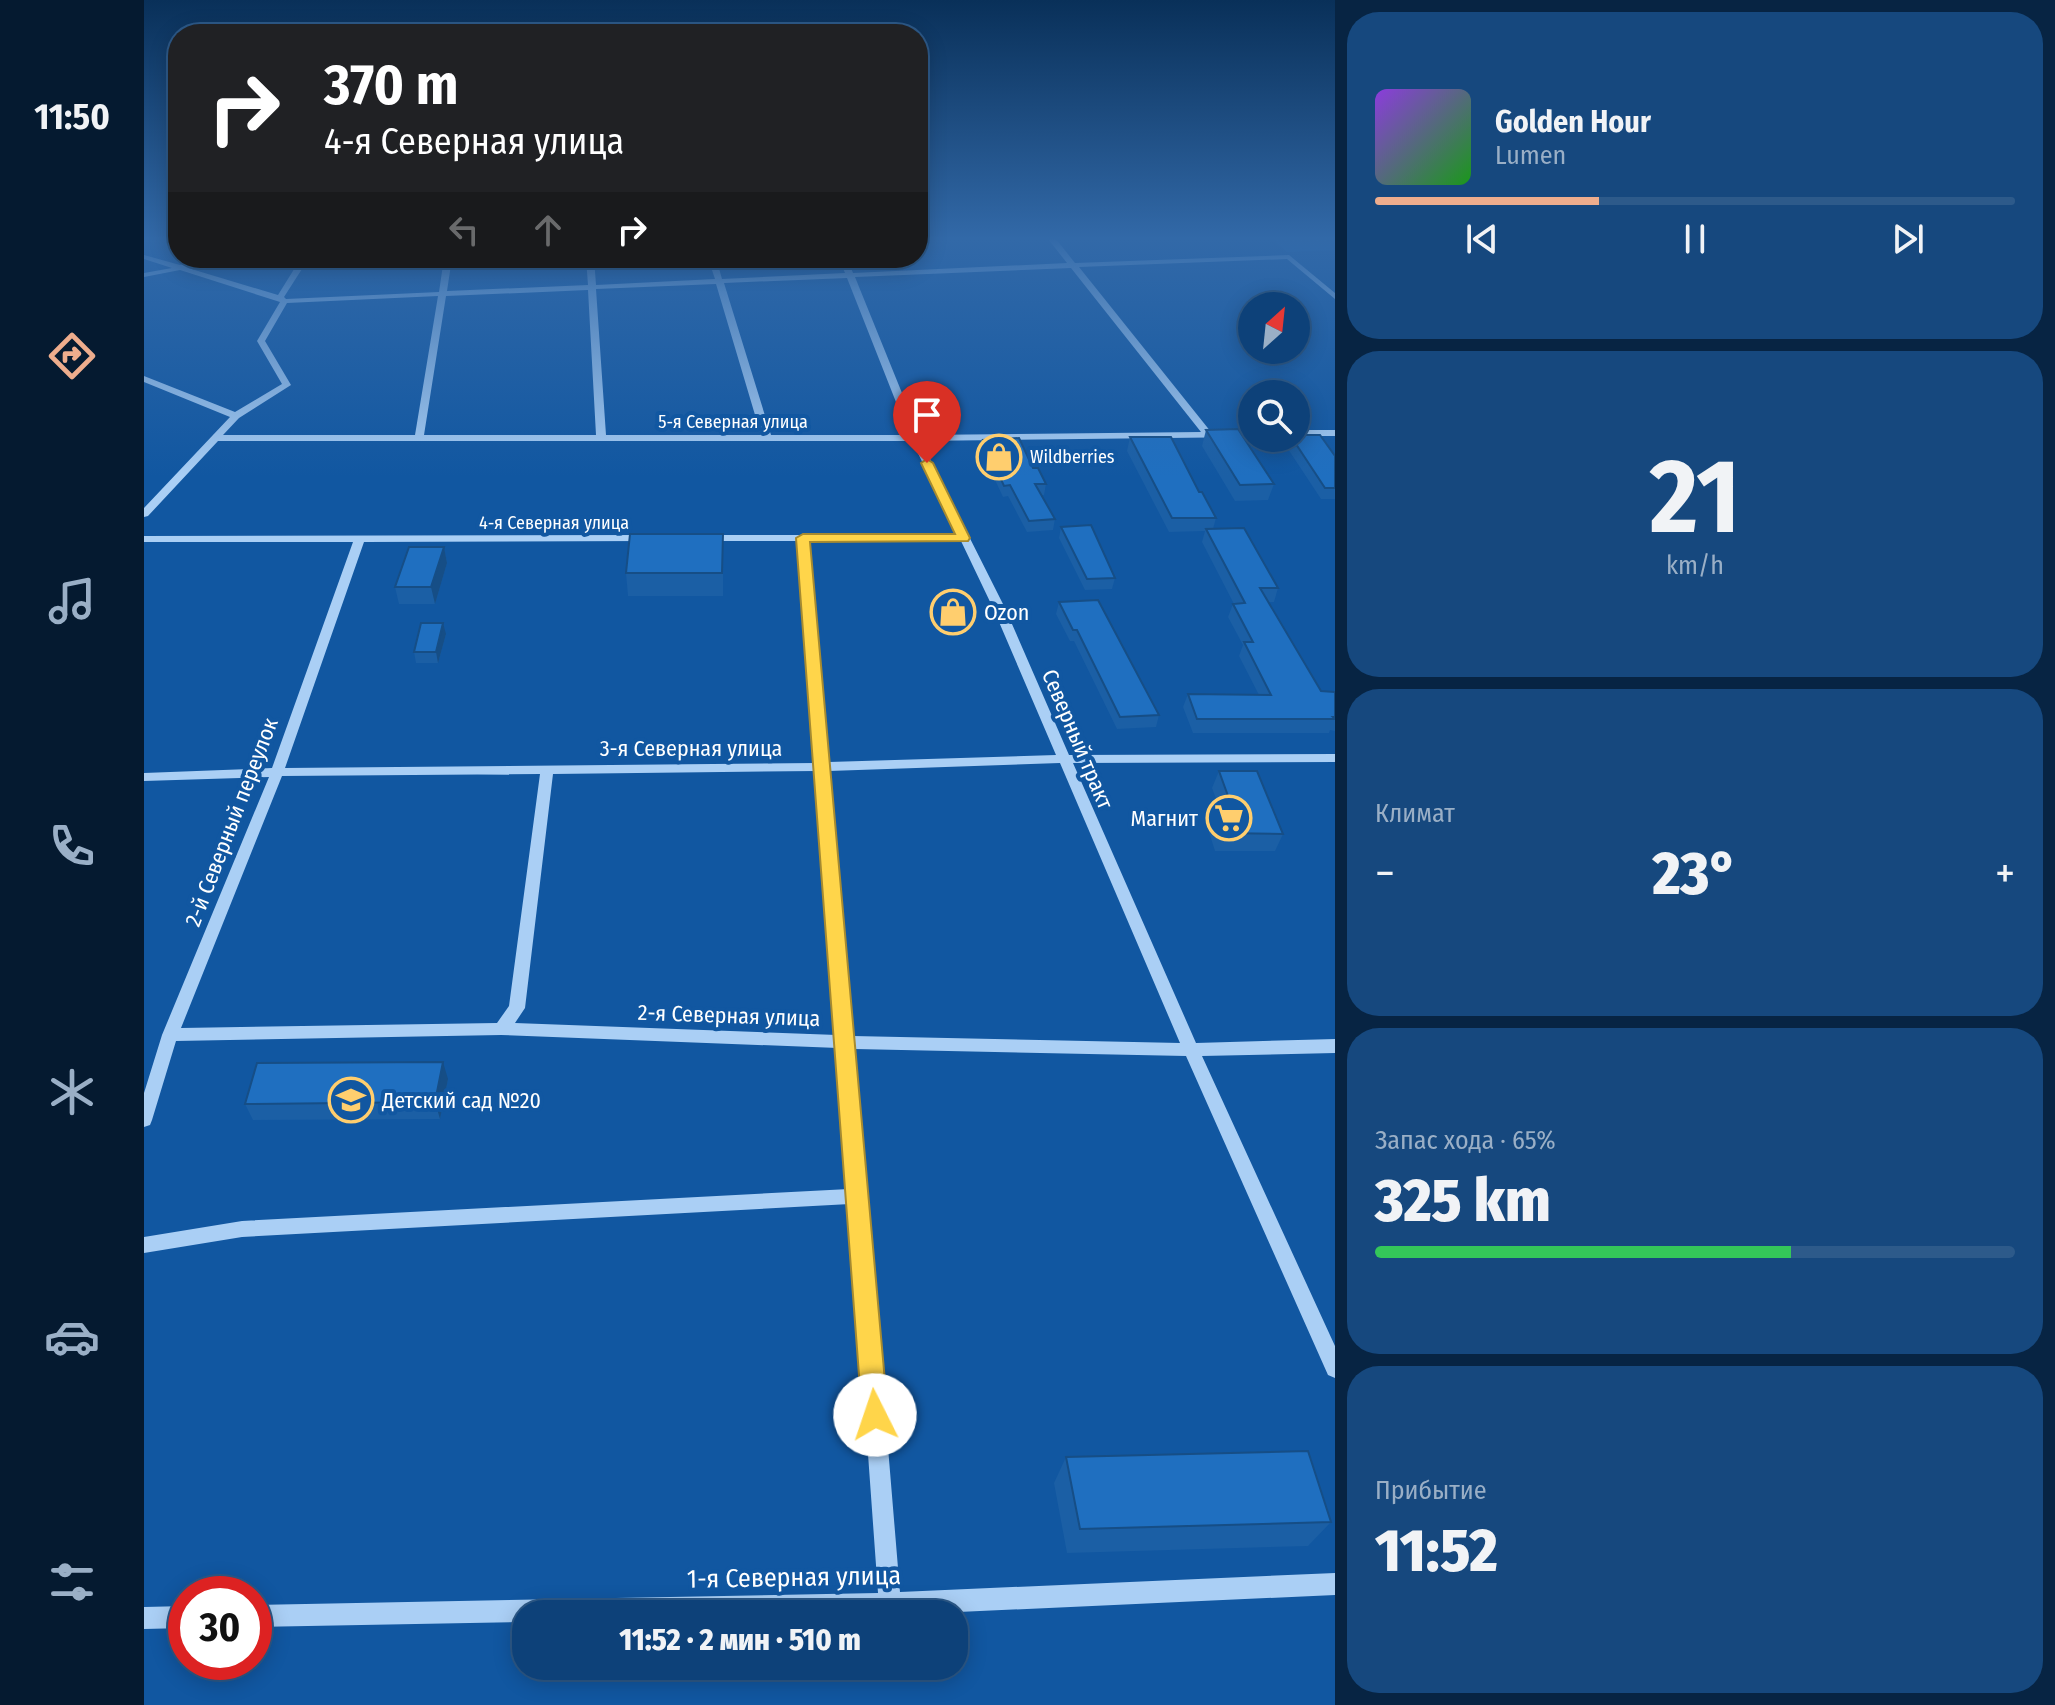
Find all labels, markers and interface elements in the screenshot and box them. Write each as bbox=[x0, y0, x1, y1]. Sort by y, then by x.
text: 370 m bbox=[324, 52, 459, 119]
icon: right bbox=[192, 56, 296, 160]
text: 11:50 bbox=[34, 95, 110, 139]
text: Golden Hour bbox=[1495, 104, 1651, 140]
text: 4-я Северная улица bbox=[324, 120, 624, 164]
text: Lumen bbox=[1495, 140, 1566, 171]
icon: left bbox=[442, 208, 486, 252]
icon: ahead bbox=[526, 208, 570, 252]
icon: right bbox=[610, 208, 654, 252]
icon: previous bbox=[1460, 217, 1504, 261]
icon: pause bbox=[1673, 217, 1717, 261]
icon: next bbox=[1886, 217, 1930, 261]
north arrow bbox=[1238, 292, 1310, 364]
map controls bbox=[1238, 292, 1310, 452]
icon: directions bbox=[44, 328, 100, 384]
button: search bbox=[1238, 380, 1310, 452]
pin bbox=[893, 381, 961, 463]
icon: arrive bbox=[905, 393, 949, 437]
street label: 5-я Северная улица bbox=[658, 411, 808, 433]
shop icon: Wildberries bbox=[975, 433, 1023, 481]
text: 21 bbox=[1650, 435, 1740, 560]
place label: Wildberries bbox=[1030, 446, 1115, 468]
street label: 4-я Северная улица bbox=[479, 512, 629, 534]
text: km/h bbox=[1666, 550, 1724, 581]
icon: music bbox=[44, 573, 100, 629]
shop icon: Ozon bbox=[929, 588, 977, 636]
place label: Ozon bbox=[984, 599, 1029, 626]
street label: Северный тракт bbox=[1036, 665, 1119, 813]
street label: 2-й Северный переулок bbox=[179, 714, 284, 930]
street label: 3-я Северная улица bbox=[600, 735, 782, 762]
supermarket icon: Магнит bbox=[1205, 794, 1253, 842]
text: Климат bbox=[1375, 798, 1455, 829]
place label: Магнит bbox=[1131, 805, 1198, 832]
icon: phone bbox=[44, 818, 100, 874]
text: 23° bbox=[1652, 838, 1737, 910]
text: − bbox=[1375, 847, 1395, 900]
text: + bbox=[1995, 847, 2015, 900]
street label: 2-я Северная улица bbox=[637, 999, 821, 1032]
icon: climate bbox=[44, 1064, 100, 1120]
school or university icon: Детский сад №20 bbox=[327, 1076, 375, 1124]
place label: Детский сад №20 bbox=[381, 1087, 541, 1114]
text: Запас хода · 65% bbox=[1375, 1125, 1556, 1156]
text: 325 km bbox=[1375, 1165, 1551, 1237]
icon: car bbox=[44, 1309, 100, 1365]
position arrow bbox=[833, 1373, 917, 1457]
text: Прибытие bbox=[1375, 1475, 1487, 1506]
text: 11:52 bbox=[1375, 1515, 1498, 1587]
icon: filters bbox=[44, 1554, 100, 1610]
street label: 1-я Северная улица bbox=[687, 1560, 901, 1595]
speed limit sign: 30 bbox=[168, 1576, 272, 1680]
text: 11:52 · 2 мин · 510 m bbox=[619, 1622, 861, 1658]

